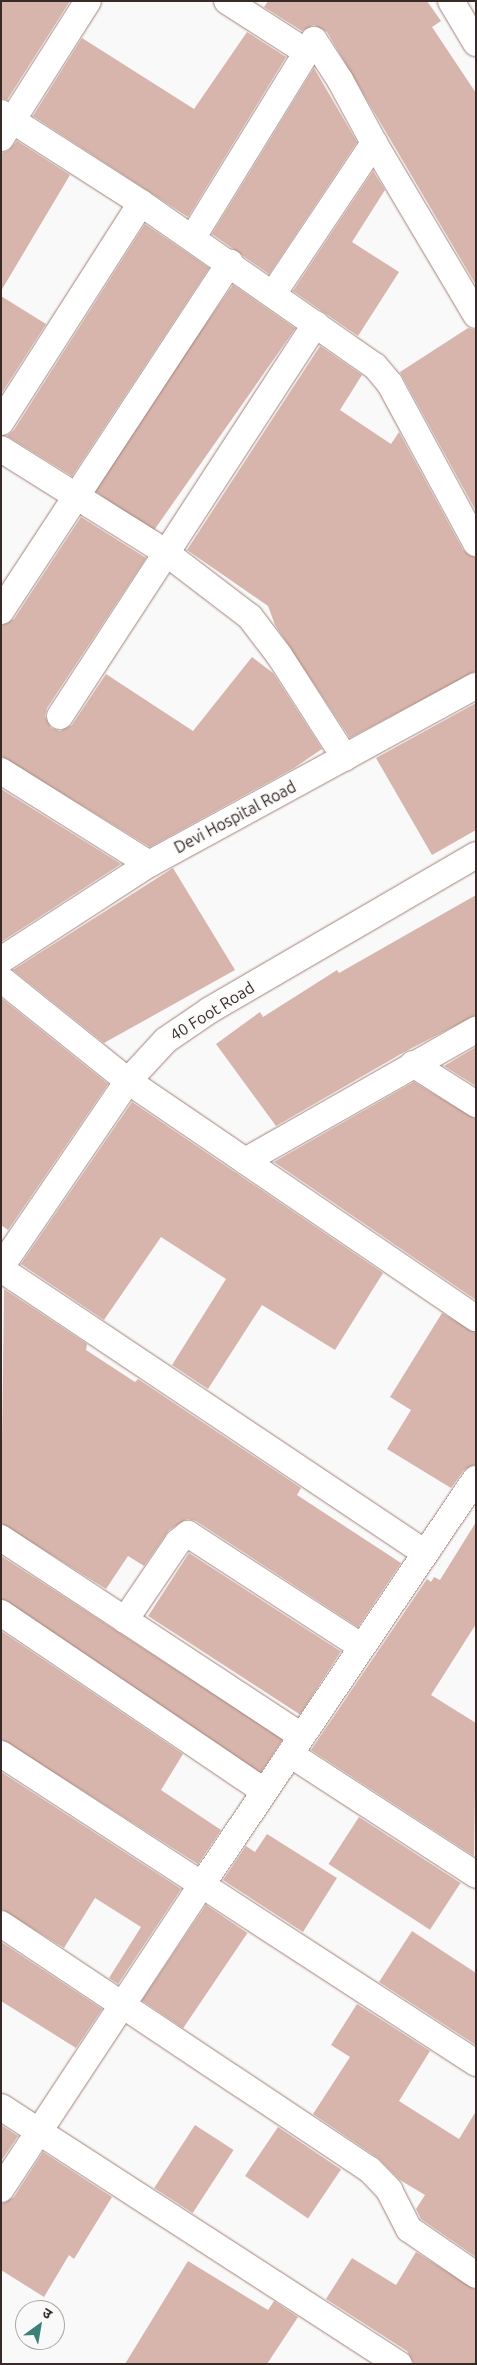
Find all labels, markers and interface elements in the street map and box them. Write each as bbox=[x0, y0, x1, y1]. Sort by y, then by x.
street label: Devi Hospital Road bbox=[171, 777, 299, 857]
street label: 40 Foot Road bbox=[166, 978, 258, 1044]
north arrow bbox=[15, 2300, 65, 2350]
text: उ bbox=[40, 2304, 55, 2322]

